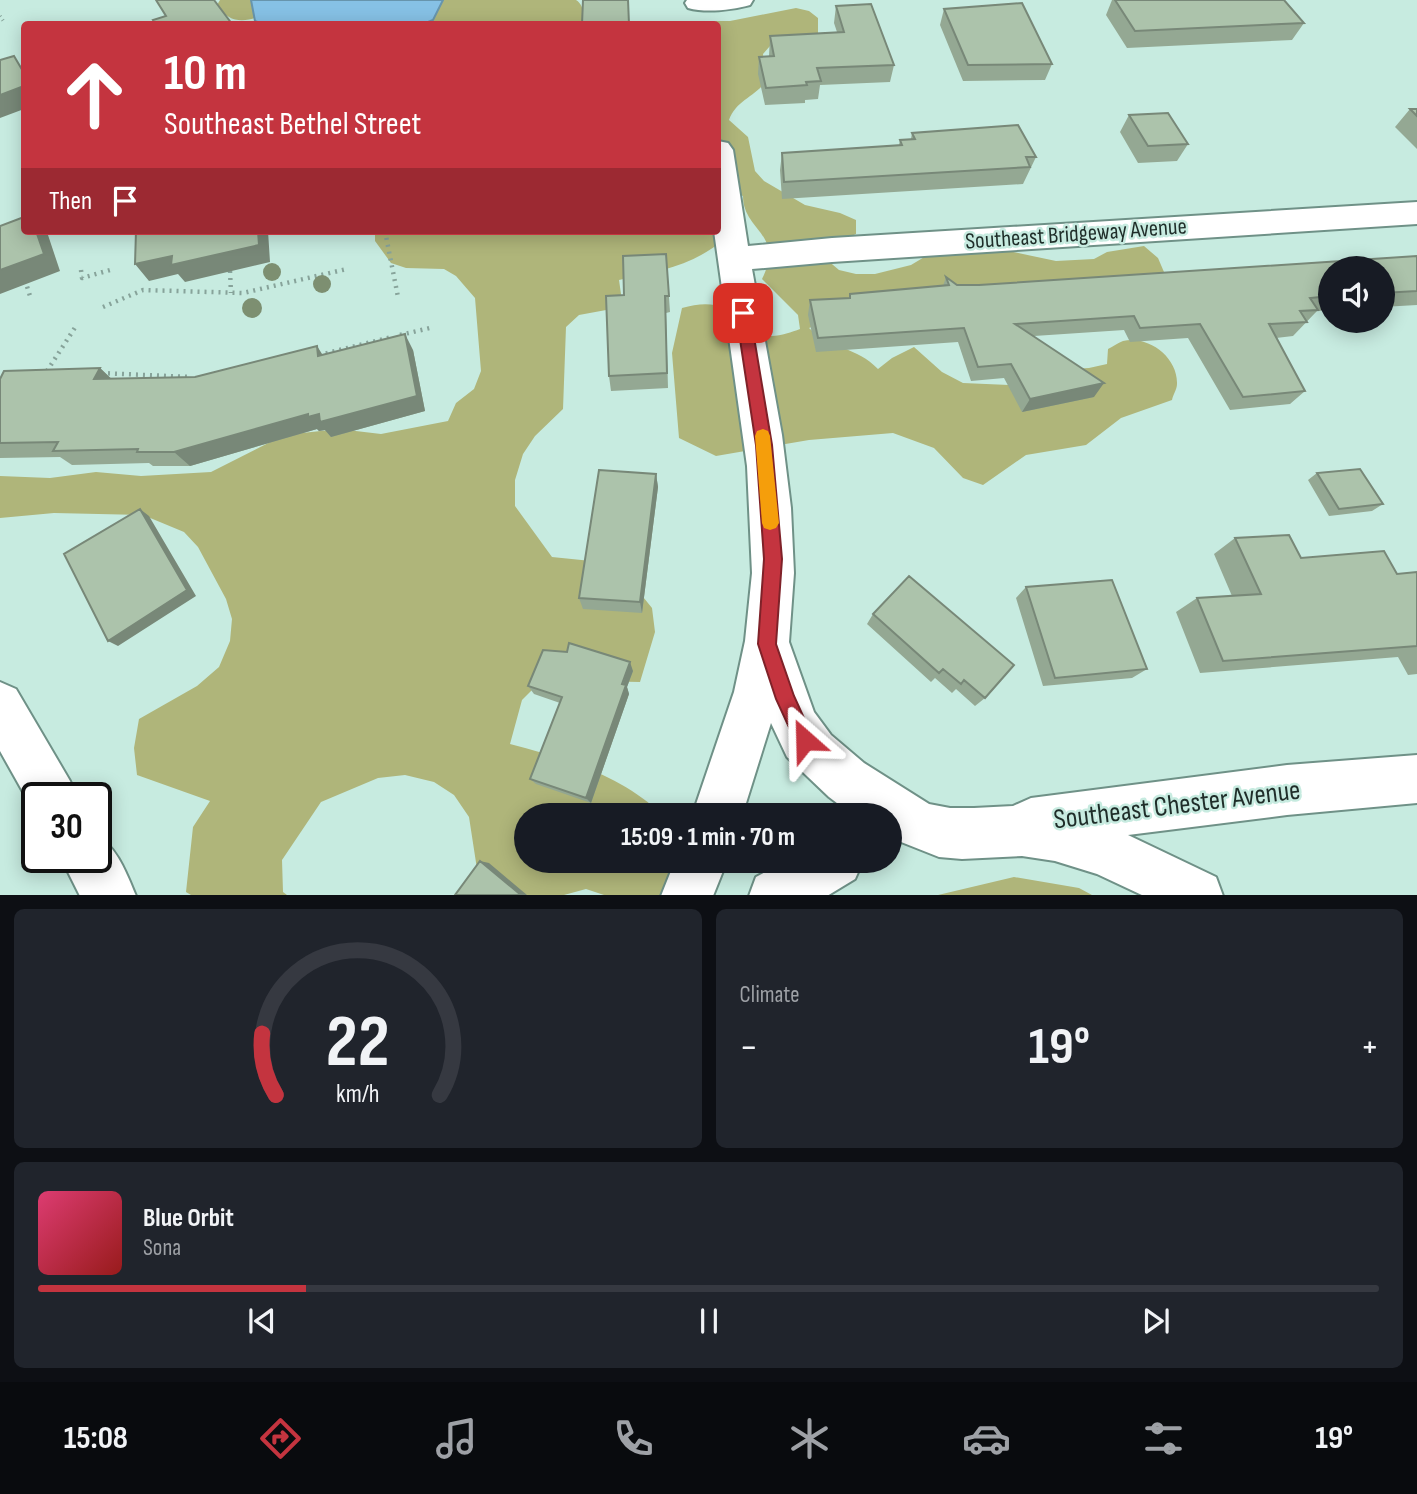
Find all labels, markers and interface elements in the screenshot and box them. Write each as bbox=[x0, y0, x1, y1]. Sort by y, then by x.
text: 10 m bbox=[164, 45, 247, 104]
icon: ahead bbox=[49, 49, 140, 140]
text: Southeast Bethel Street bbox=[164, 105, 421, 144]
icon: arrive bbox=[106, 182, 144, 220]
text: Then bbox=[49, 186, 92, 217]
street label: Southeast Bridgeway Avenue bbox=[964, 212, 1188, 256]
map controls bbox=[1318, 256, 1395, 333]
button: sound bbox=[1318, 256, 1395, 333]
pin bbox=[713, 283, 773, 343]
icon: arrive bbox=[724, 294, 762, 332]
position arrow bbox=[768, 703, 842, 777]
street label: Southeast Chester Avenue bbox=[1052, 773, 1302, 837]
speed limit sign: 30 bbox=[21, 782, 112, 873]
text: 15:09 · 1 min · 70 m bbox=[621, 822, 795, 853]
text: Climate bbox=[740, 981, 799, 1009]
text: 22 bbox=[326, 999, 390, 1087]
text: 19° bbox=[1029, 1016, 1090, 1079]
text: − bbox=[740, 1025, 758, 1070]
text: + bbox=[1360, 1025, 1379, 1070]
text: km/h bbox=[336, 1078, 379, 1109]
text: Blue Orbit bbox=[143, 1203, 234, 1234]
text: Sona bbox=[143, 1234, 181, 1262]
icon: previous bbox=[243, 1302, 281, 1340]
icon: pause bbox=[690, 1302, 728, 1340]
icon: next bbox=[1137, 1302, 1175, 1340]
icon: directions bbox=[256, 1414, 305, 1463]
icon: music bbox=[432, 1414, 481, 1463]
icon: phone bbox=[609, 1414, 658, 1463]
icon: climate bbox=[785, 1414, 834, 1463]
icon: car bbox=[962, 1414, 1011, 1463]
icon: filters bbox=[1139, 1414, 1188, 1463]
text: 15:08 bbox=[64, 1419, 128, 1458]
text: 19° bbox=[1315, 1419, 1353, 1458]

